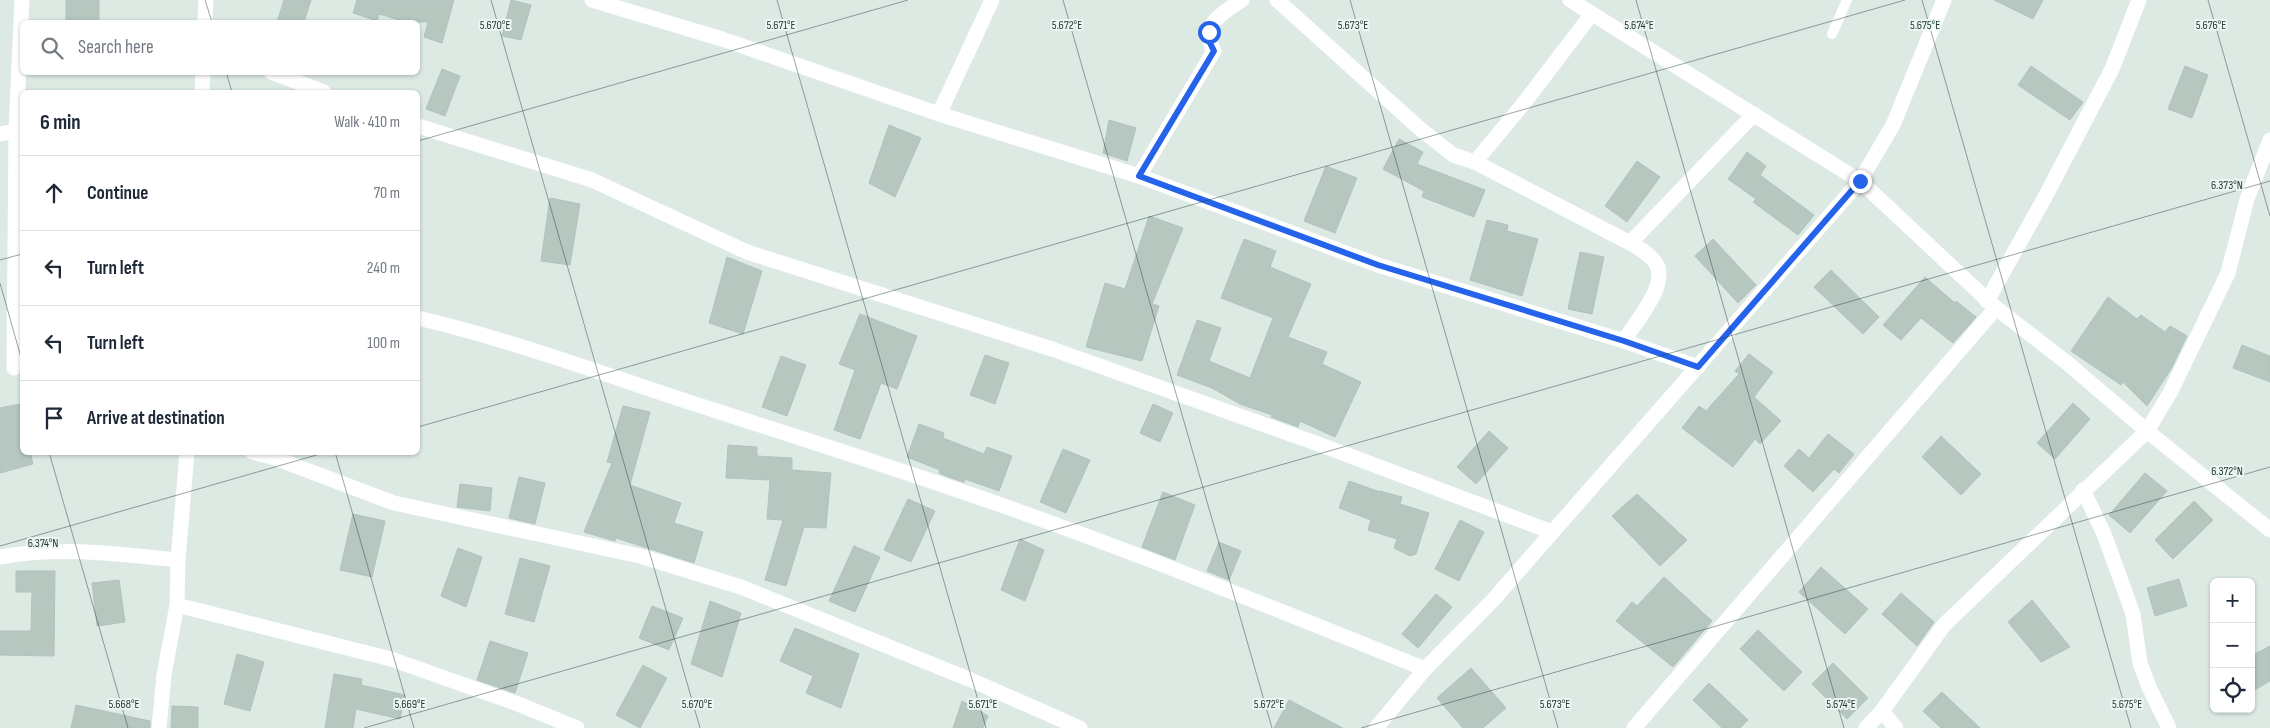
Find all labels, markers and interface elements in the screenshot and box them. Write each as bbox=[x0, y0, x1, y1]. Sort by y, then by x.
text: 5.670°E bbox=[480, 18, 510, 33]
text: 5.671°E bbox=[766, 18, 796, 33]
text: 5.672°E bbox=[1052, 18, 1082, 33]
text: 5.673°E bbox=[1338, 18, 1368, 33]
text: 5.674°E bbox=[1624, 18, 1654, 33]
text: 5.675°E bbox=[1910, 18, 1940, 33]
text: 5.676°E bbox=[2196, 18, 2226, 33]
search box bbox=[20, 20, 420, 75]
route start bbox=[1198, 21, 1221, 44]
icon: search bbox=[38, 34, 66, 62]
text: Search here bbox=[78, 36, 154, 59]
text: 6 min bbox=[40, 110, 81, 135]
text: Walk · 410 m bbox=[334, 113, 400, 132]
route end bbox=[1849, 170, 1872, 193]
text: 6.373°N bbox=[2211, 178, 2243, 193]
icon: ahead bbox=[40, 179, 68, 207]
text: Continue bbox=[87, 182, 148, 205]
text: 70 m bbox=[374, 184, 400, 203]
icon: left bbox=[40, 254, 68, 282]
text: Turn left bbox=[87, 257, 144, 280]
text: 240 m bbox=[367, 259, 400, 278]
icon: left bbox=[40, 329, 68, 357]
text: Turn left bbox=[87, 332, 144, 355]
text: 100 m bbox=[367, 334, 400, 353]
icon: arrive bbox=[40, 404, 68, 432]
text: Arrive at destination bbox=[87, 407, 225, 430]
text: 6.372°N bbox=[2211, 464, 2243, 479]
text: 6.374°N bbox=[28, 536, 58, 551]
map controls bbox=[2210, 578, 2255, 713]
button: + bbox=[2210, 578, 2255, 623]
button: − bbox=[2210, 623, 2255, 668]
button: locate bbox=[2210, 668, 2255, 713]
text: 5.668°E bbox=[109, 697, 139, 712]
text: 5.669°E bbox=[394, 697, 426, 712]
text: 5.670°E bbox=[682, 697, 712, 712]
text: 5.671°E bbox=[968, 697, 998, 712]
text: 5.672°E bbox=[1254, 697, 1284, 712]
text: 5.673°E bbox=[1540, 697, 1570, 712]
text: 5.674°E bbox=[1826, 697, 1856, 712]
text: 5.675°E bbox=[2112, 697, 2142, 712]

